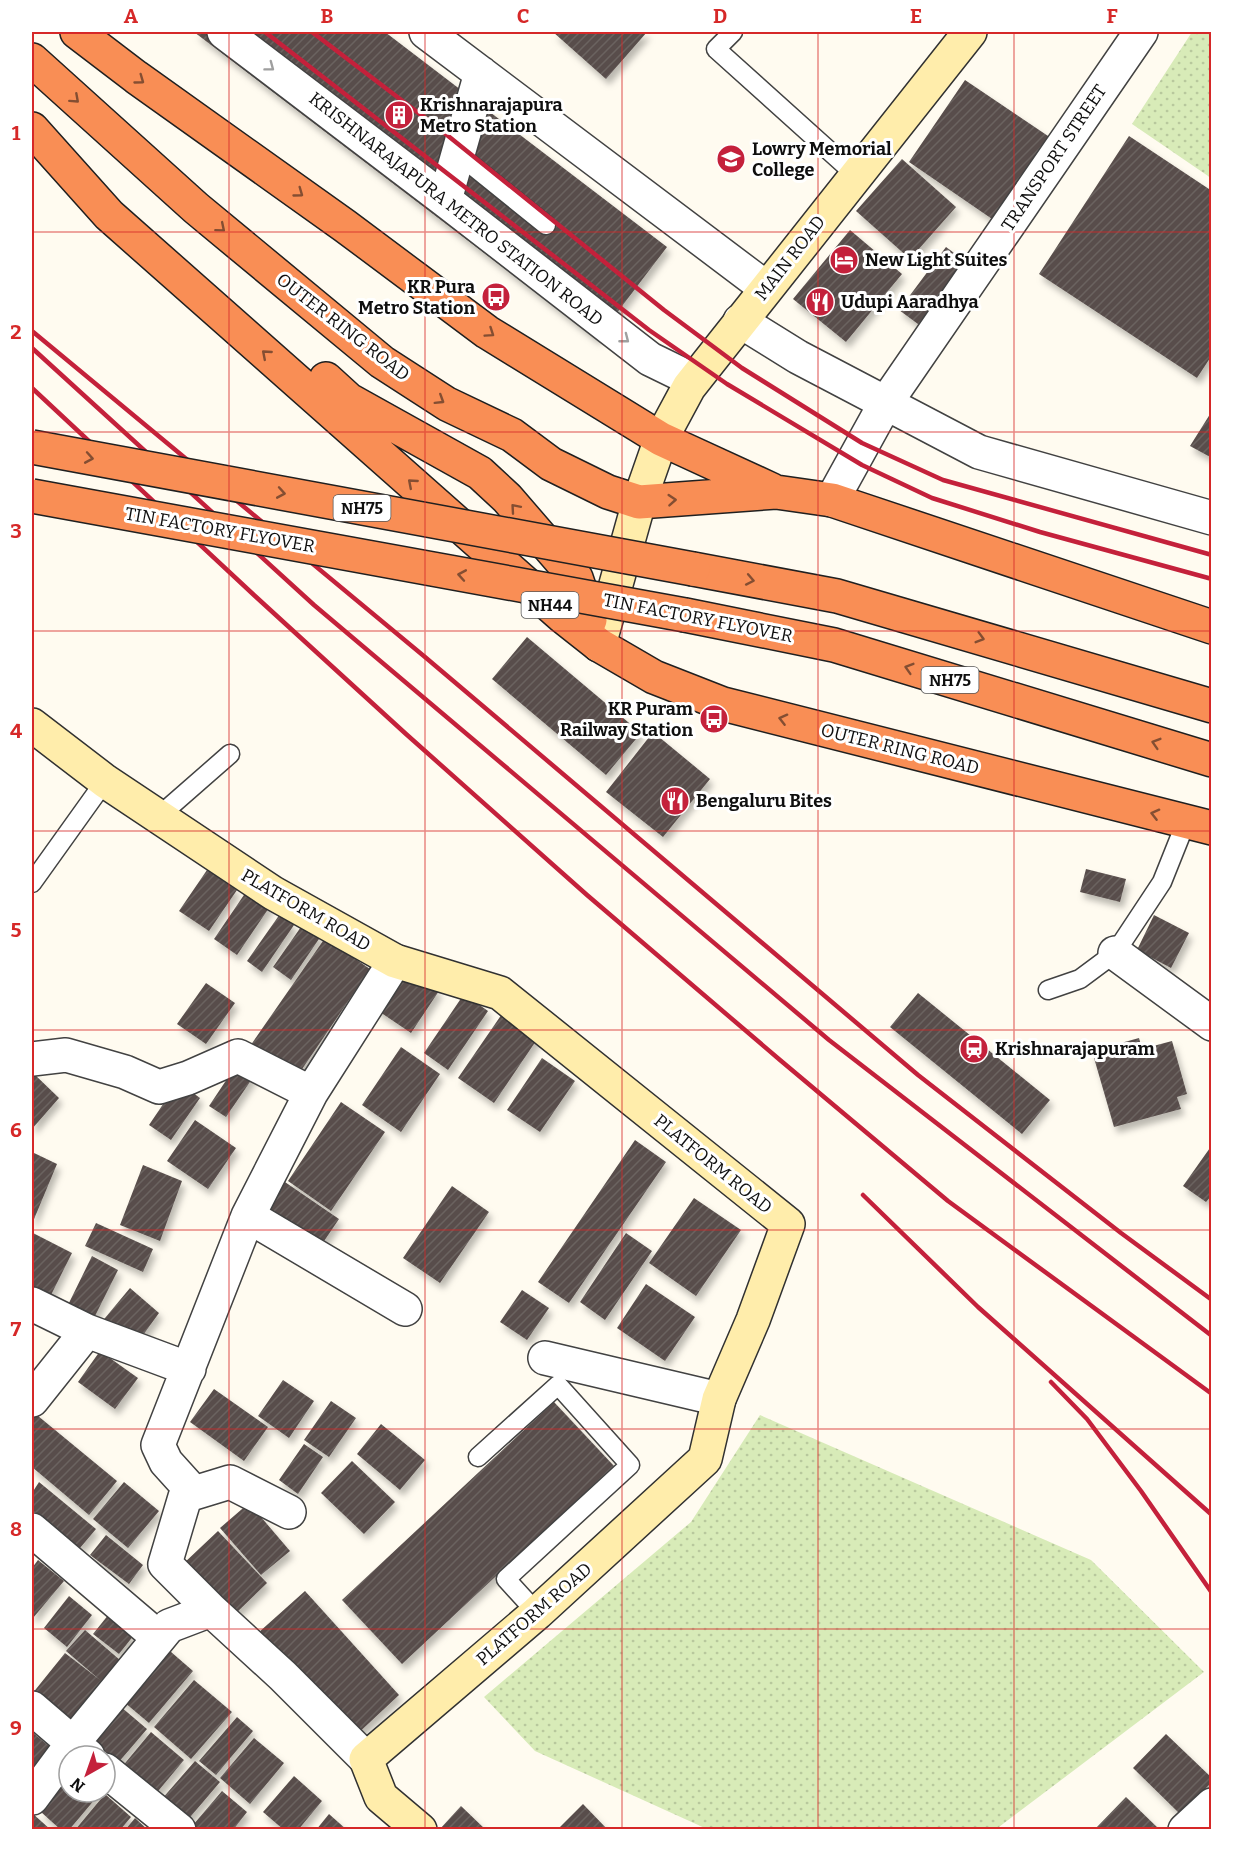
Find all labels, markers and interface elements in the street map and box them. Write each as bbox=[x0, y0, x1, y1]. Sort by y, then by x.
text: A bbox=[124, 4, 139, 28]
text: B bbox=[321, 4, 334, 28]
text: C bbox=[517, 4, 529, 28]
text: D bbox=[713, 4, 727, 28]
text: E bbox=[910, 4, 922, 28]
text: F bbox=[1106, 4, 1118, 28]
one-way arrow bbox=[263, 60, 274, 71]
one-way arrow bbox=[133, 73, 144, 84]
street label: TRANSPORT STREET bbox=[997, 80, 1112, 236]
street label: KRISHNARAJAPURA METRO STATION ROAD bbox=[305, 87, 607, 331]
one-way arrow bbox=[68, 92, 79, 103]
place label: Krishnarajapura Metro Station bbox=[420, 94, 563, 137]
building icon: Krishnarajapura Metro Station bbox=[383, 99, 415, 131]
text: 1 bbox=[12, 121, 21, 145]
place label: Lowry Memorial College bbox=[752, 138, 892, 181]
school or university icon: Lowry Memorial College bbox=[715, 143, 747, 175]
one-way arrow bbox=[292, 186, 303, 197]
street label: MAIN ROAD bbox=[750, 211, 830, 305]
one-way arrow bbox=[214, 221, 225, 232]
hotel icon: New Light Suites bbox=[828, 244, 860, 276]
place label: New Light Suites bbox=[865, 249, 1008, 271]
street label: OUTER RING ROAD bbox=[272, 268, 414, 386]
place label: KR Pura Metro Station bbox=[358, 276, 475, 319]
bus stop icon: KR Pura Metro Station bbox=[480, 281, 512, 313]
restaurant icon: Udupi Aaradhya bbox=[804, 286, 836, 318]
place label: Udupi Aaradhya bbox=[841, 291, 979, 313]
text: 2 bbox=[10, 320, 22, 344]
one-way arrow bbox=[483, 326, 494, 337]
one-way arrow bbox=[618, 331, 629, 342]
one-way arrow bbox=[262, 350, 273, 361]
one-way arrow bbox=[434, 392, 444, 404]
one-way arrow bbox=[84, 451, 94, 464]
one-way arrow bbox=[408, 479, 419, 490]
one-way arrow bbox=[276, 486, 286, 499]
one-way arrow bbox=[668, 494, 677, 507]
road number: NH75 bbox=[334, 495, 391, 521]
street label: TIN FACTORY FLYOVER bbox=[123, 502, 317, 558]
one-way arrow bbox=[511, 504, 522, 515]
text: 3 bbox=[10, 519, 22, 543]
one-way arrow bbox=[458, 569, 467, 581]
one-way arrow bbox=[745, 573, 755, 586]
street label: TIN FACTORY FLYOVER bbox=[601, 589, 795, 647]
road number: NH44 bbox=[522, 592, 578, 618]
one-way arrow bbox=[974, 631, 985, 643]
one-way arrow bbox=[904, 662, 915, 675]
road number: NH75 bbox=[922, 667, 978, 693]
place label: KR Puram Railway Station bbox=[560, 698, 693, 741]
bus stop icon: KR Puram Railway Station bbox=[698, 703, 730, 735]
one-way arrow bbox=[778, 714, 788, 727]
text: 4 bbox=[10, 719, 22, 743]
street label: OUTER RING ROAD bbox=[819, 719, 981, 779]
one-way arrow bbox=[1151, 737, 1161, 750]
restaurant icon: Bengaluru Bites bbox=[659, 785, 691, 817]
place label: Bengaluru Bites bbox=[696, 790, 832, 812]
one-way arrow bbox=[1150, 808, 1160, 821]
street label: PLATFORM ROAD bbox=[237, 864, 375, 956]
text: 5 bbox=[11, 918, 22, 942]
station icon: Krishnarajapuram bbox=[958, 1033, 990, 1065]
place label: Krishnarajapuram bbox=[995, 1038, 1155, 1060]
street label: PLATFORM ROAD bbox=[649, 1110, 777, 1218]
text: 6 bbox=[10, 1118, 22, 1142]
text: 7 bbox=[11, 1317, 22, 1341]
text: 8 bbox=[10, 1517, 22, 1541]
street label: PLATFORM ROAD bbox=[472, 1558, 596, 1670]
text: 9 bbox=[10, 1716, 22, 1740]
north arrow bbox=[57, 1744, 117, 1804]
text: N bbox=[67, 1774, 89, 1796]

